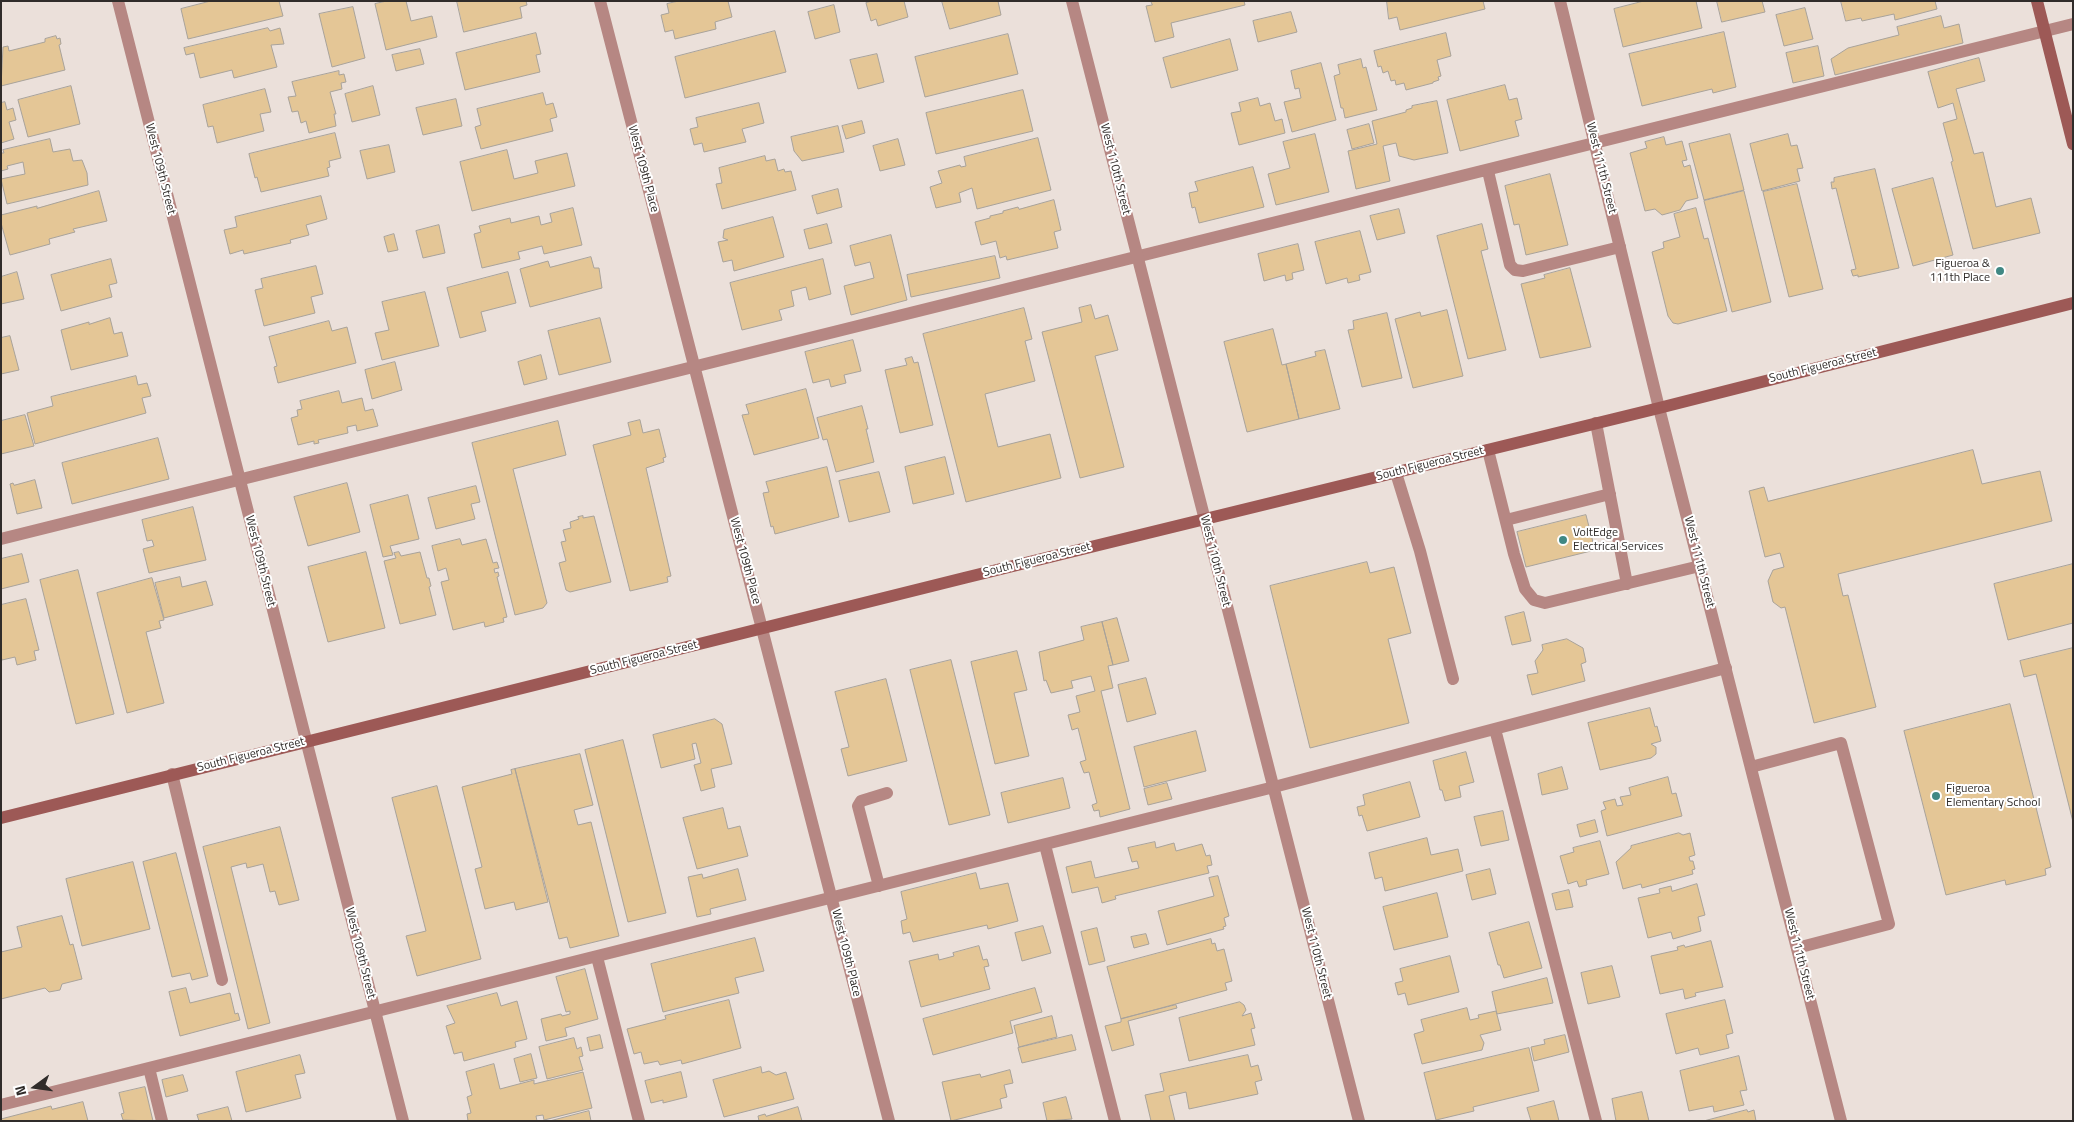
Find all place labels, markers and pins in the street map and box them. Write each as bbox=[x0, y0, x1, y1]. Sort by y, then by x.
place label: Figueroa & 111th Place bbox=[1929, 257, 1990, 285]
marker: Figueroa & 111th Place bbox=[1994, 265, 2006, 277]
place label: VoltEdge Electrical Services bbox=[1573, 526, 1663, 554]
marker: VoltEdge Electrical Services bbox=[1557, 534, 1569, 546]
place label: Figueroa Elementary School bbox=[1946, 782, 2040, 810]
marker: Figueroa Elementary School bbox=[1930, 790, 1942, 802]

